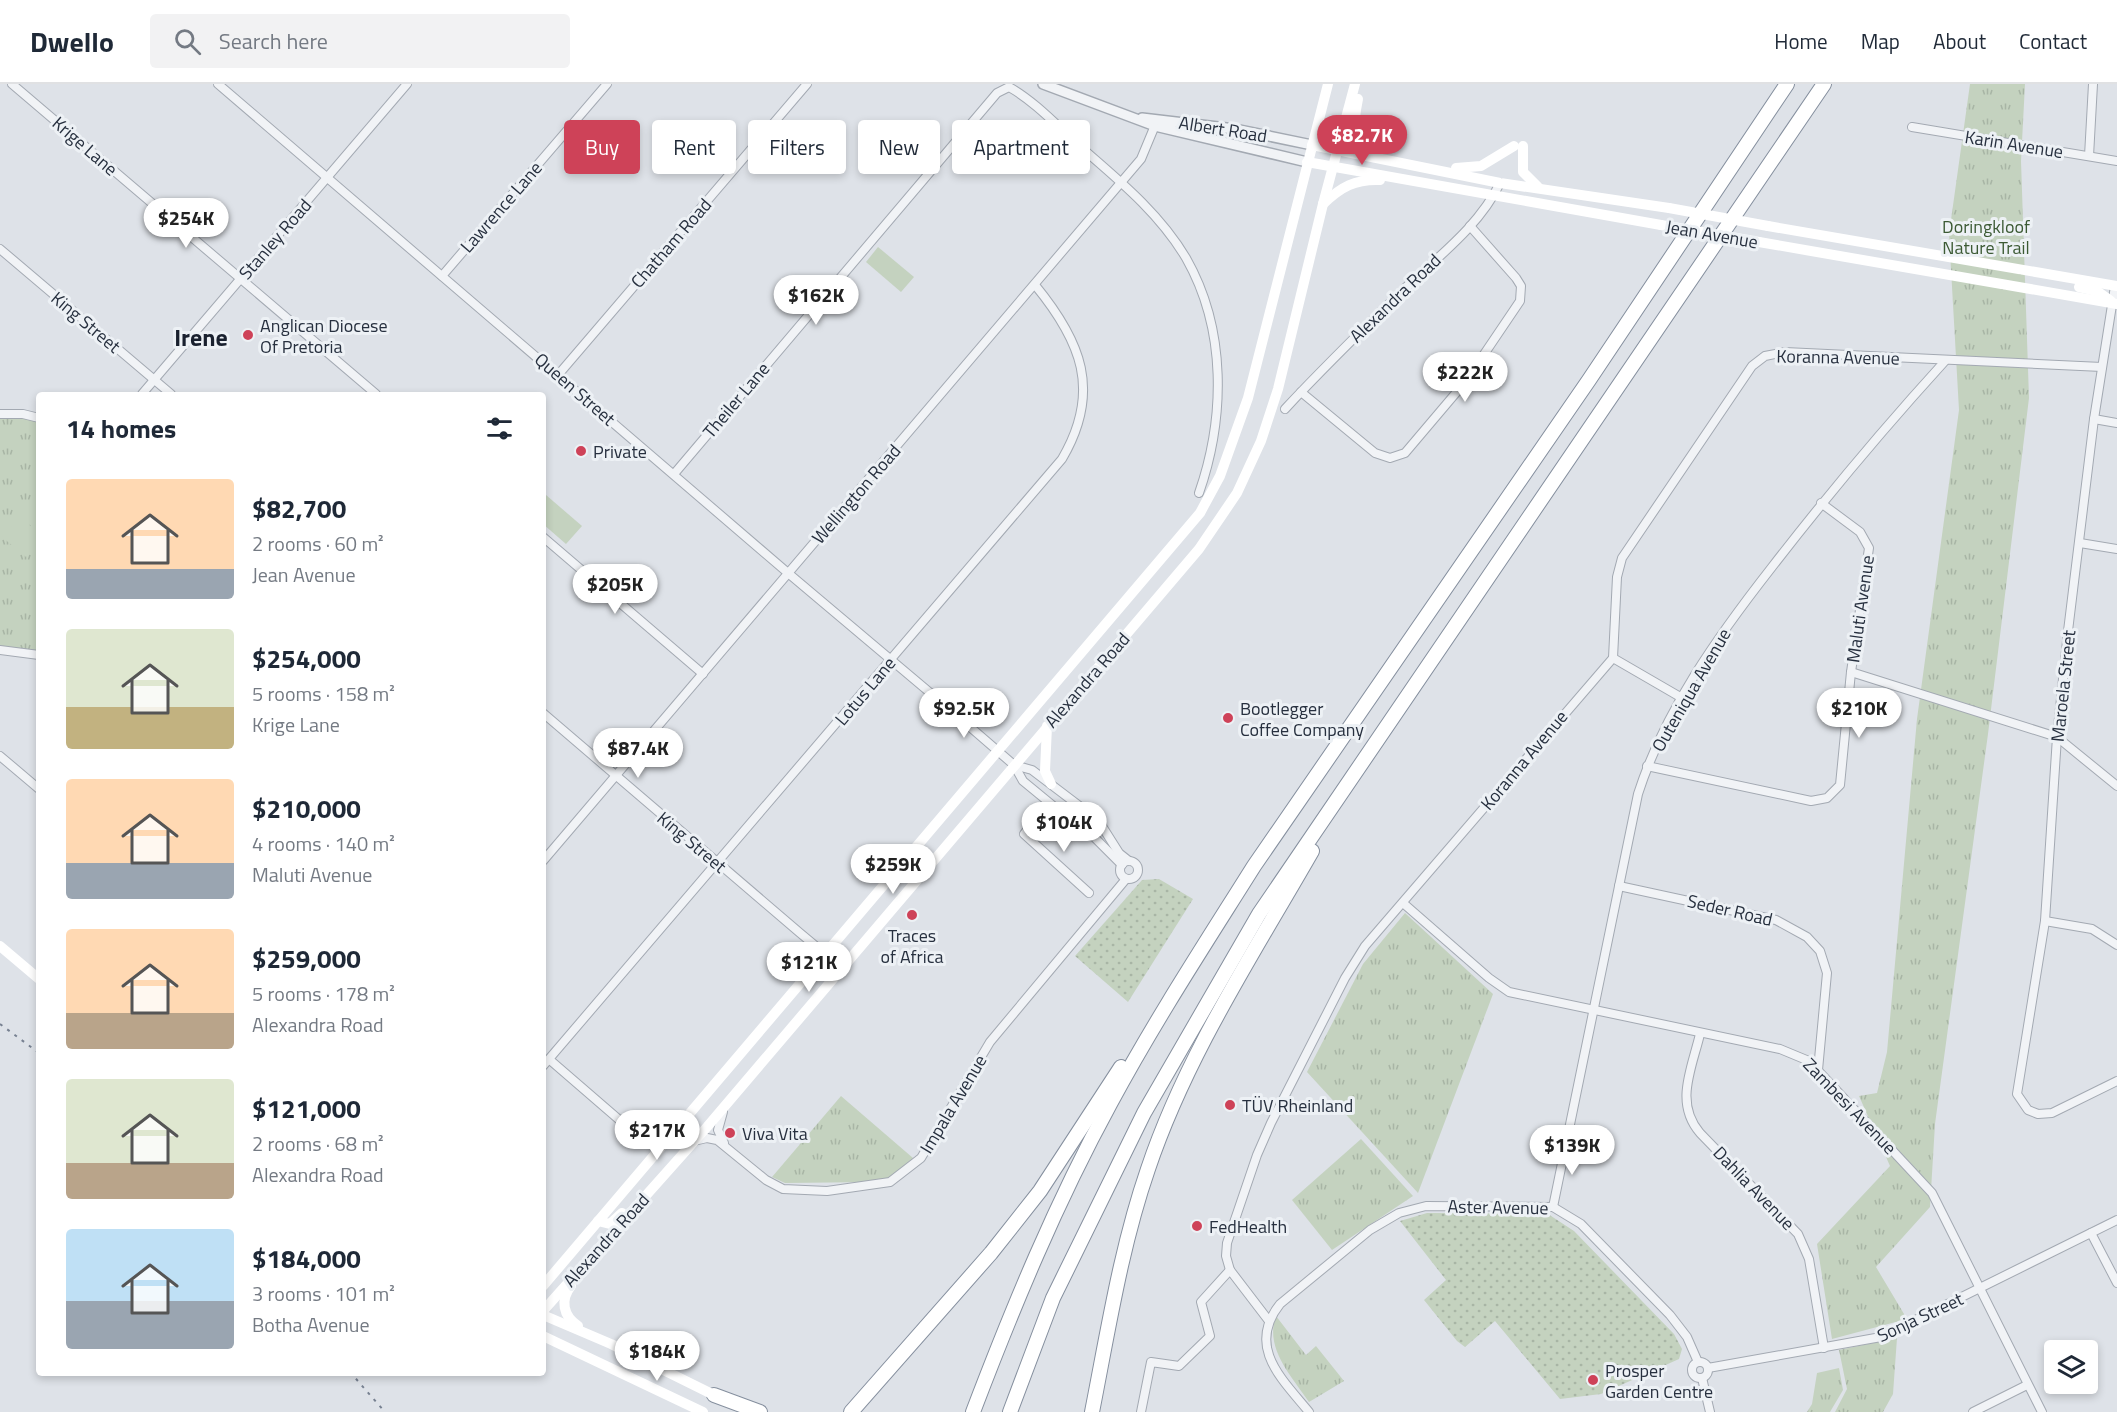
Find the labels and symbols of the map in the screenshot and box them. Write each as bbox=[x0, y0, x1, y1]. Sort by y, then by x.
street label: Albert Road bbox=[1177, 109, 1269, 149]
street label: Krige Lane bbox=[46, 110, 124, 182]
pin: $82.7K bbox=[1313, 115, 1411, 166]
street label: Karin Avenue bbox=[1963, 123, 2065, 165]
street label: Lawrence Lane bbox=[454, 155, 548, 259]
street label: Chatham Road bbox=[624, 192, 718, 294]
street label: Stanley Road bbox=[232, 193, 318, 285]
pin: $254K bbox=[144, 198, 228, 249]
street label: Jean Avenue bbox=[1664, 213, 1760, 255]
park label: Doringkloof Nature Trail bbox=[1942, 213, 2030, 261]
street label: Alexandra Road bbox=[1343, 247, 1447, 349]
pin: $162K bbox=[774, 275, 858, 326]
street label: King Street bbox=[45, 285, 127, 360]
place label: Anglican Diocese Of Pretoria bbox=[260, 312, 388, 360]
district label: Irene bbox=[174, 319, 228, 355]
marker: Anglican Diocese Of Pretoria bbox=[241, 328, 255, 342]
street label: Koranna Avenue bbox=[1776, 342, 1900, 372]
street label: Queen Street bbox=[529, 346, 622, 432]
pin: $222K bbox=[1423, 352, 1507, 403]
street label: Theiler Lane bbox=[696, 356, 776, 444]
place label: Private bbox=[593, 438, 647, 465]
street label: Wellington Road bbox=[805, 438, 907, 550]
marker: Private bbox=[574, 444, 588, 458]
street label: Maluti Avenue bbox=[1839, 553, 1881, 665]
pin: $205K bbox=[573, 564, 657, 615]
street label: Outeniqua Avenue bbox=[1645, 623, 1737, 757]
street label: Alexandra Road bbox=[1038, 626, 1136, 734]
street label: Maroela Street bbox=[2044, 628, 2082, 743]
street label: Lotus Lane bbox=[828, 651, 902, 731]
pin: $92.5K bbox=[915, 688, 1013, 739]
pin: $210K bbox=[1817, 688, 1901, 739]
place label: Bootlegger Coffee Company bbox=[1240, 695, 1364, 743]
street label: Koranna Avenue bbox=[1474, 704, 1574, 816]
marker: Bootlegger Coffee Company bbox=[1221, 711, 1235, 725]
pin: $87.4K bbox=[589, 728, 687, 779]
pin: $104K bbox=[1022, 802, 1106, 853]
street label: King Street bbox=[651, 805, 733, 880]
pin: $259K bbox=[851, 844, 935, 895]
street label: Seder Road bbox=[1685, 887, 1775, 933]
marker: Traces of Africa bbox=[905, 908, 919, 922]
place label: Traces of Africa bbox=[880, 922, 944, 970]
pin: $121K bbox=[767, 942, 851, 993]
street label: Impala Avenue bbox=[913, 1049, 993, 1159]
street label: Zambesi Avenue bbox=[1797, 1052, 1903, 1160]
place label: TÜV Rheinland bbox=[1242, 1092, 1353, 1119]
marker: TÜV Rheinland bbox=[1223, 1098, 1237, 1112]
pin: $217K bbox=[615, 1110, 699, 1161]
place label: Viva Vita bbox=[742, 1120, 808, 1147]
pin: $139K bbox=[1530, 1125, 1614, 1176]
marker: Viva Vita bbox=[723, 1126, 737, 1140]
street label: Dahlia Avenue bbox=[1707, 1140, 1801, 1236]
street label: Alexandra Road bbox=[556, 1187, 656, 1293]
street label: Aster Avenue bbox=[1447, 1193, 1549, 1221]
place label: FedHealth bbox=[1209, 1213, 1287, 1240]
marker: FedHealth bbox=[1190, 1219, 1204, 1233]
street label: Sonja Street bbox=[1872, 1285, 1968, 1349]
pin: $184K bbox=[615, 1331, 699, 1382]
place label: Prosper Garden Centre bbox=[1605, 1357, 1713, 1405]
marker: Prosper Garden Centre bbox=[1586, 1373, 1600, 1387]

